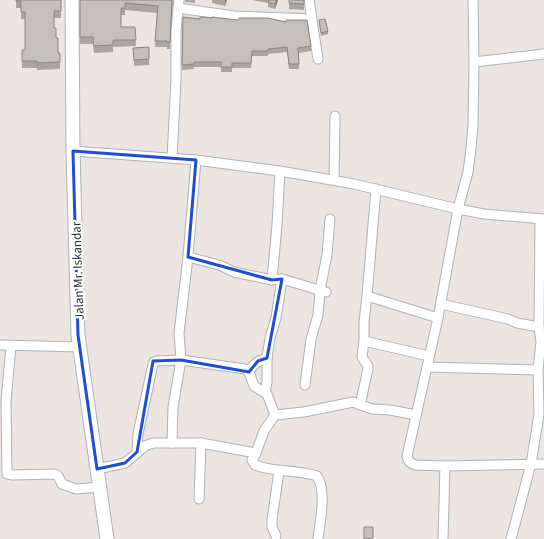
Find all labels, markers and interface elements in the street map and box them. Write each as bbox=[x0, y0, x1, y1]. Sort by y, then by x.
street label: Jalan Mr. Iskandar bbox=[67, 221, 89, 321]

